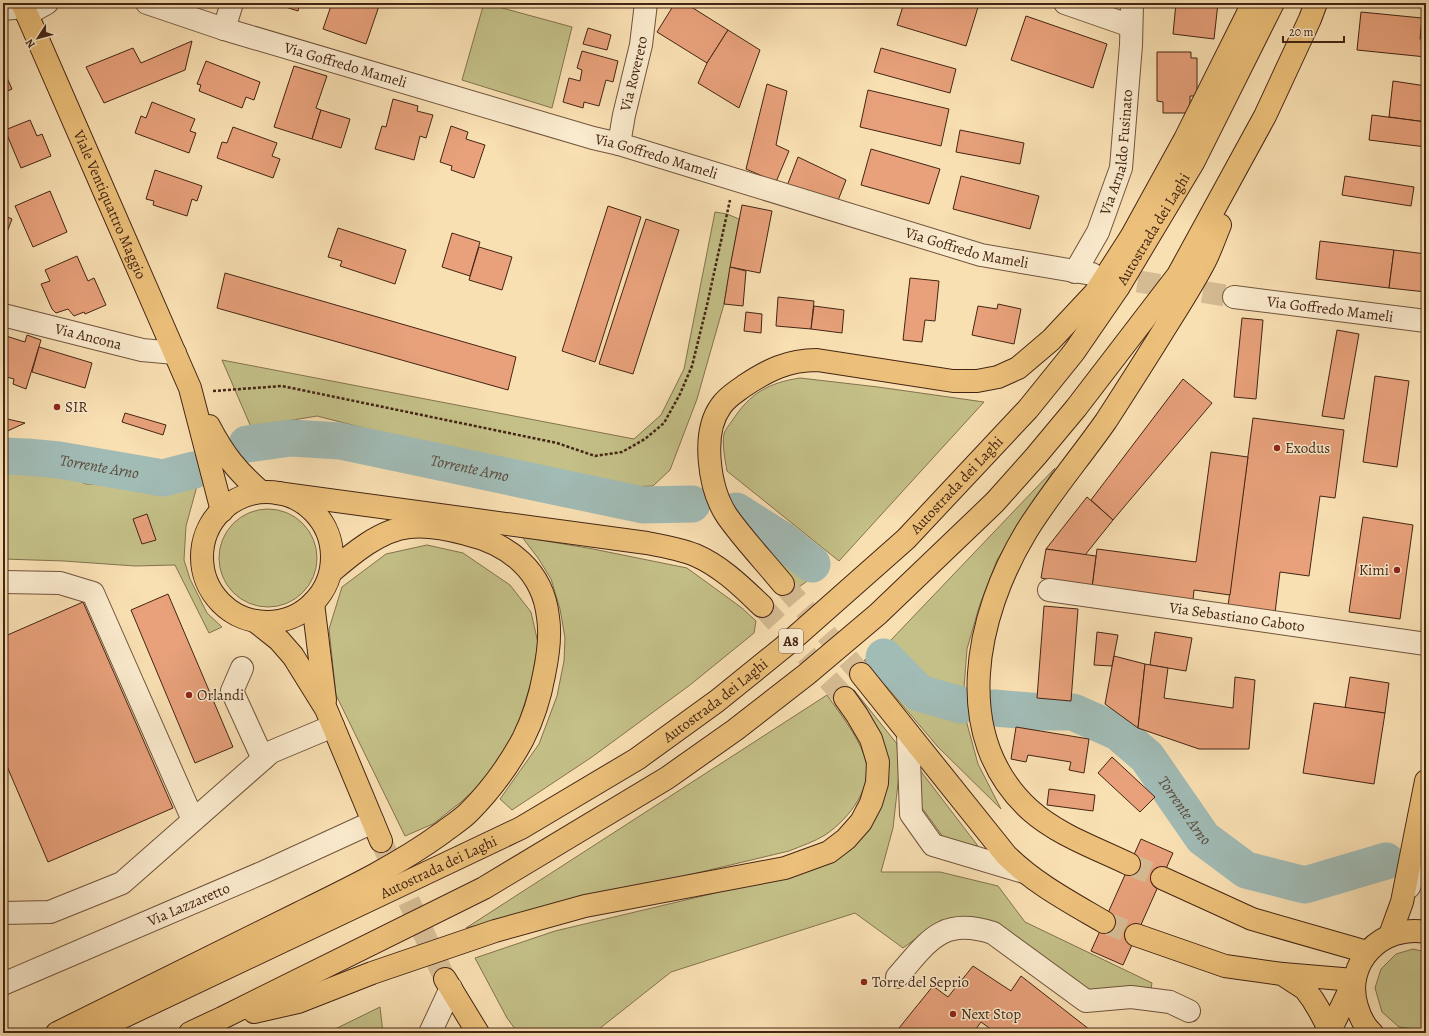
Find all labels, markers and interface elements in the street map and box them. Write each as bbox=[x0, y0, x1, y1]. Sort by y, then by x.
north arrow bbox=[18, 18, 58, 58]
scale bar bbox=[1283, 18, 1344, 44]
text: 20 m bbox=[1289, 24, 1313, 40]
street label: Via Rovereto bbox=[615, 35, 652, 114]
text: N bbox=[22, 36, 39, 51]
street label: Via Goffredo Mameli bbox=[281, 37, 409, 92]
street label: Via Arnaldo Fusinato bbox=[1095, 89, 1137, 219]
street label: Viale Ventiquattro Maggio bbox=[68, 126, 151, 282]
street label: Via Goffredo Mameli bbox=[592, 129, 720, 184]
street label: Autostrada dei Laghi bbox=[1112, 169, 1195, 289]
street label: Via Goffredo Mameli bbox=[902, 222, 1030, 273]
street label: Via Goffredo Mameli bbox=[1265, 291, 1395, 327]
street label: Via Ancona bbox=[52, 318, 124, 355]
place label: SIR bbox=[65, 397, 88, 417]
marker: SIR bbox=[52, 402, 62, 412]
street label: Autostrada dei Laghi bbox=[905, 432, 1007, 539]
place label: Exodus bbox=[1285, 438, 1330, 458]
marker: Exodus bbox=[1272, 443, 1282, 453]
water label: Torrente Arno bbox=[58, 449, 141, 485]
water label: Torrente Arno bbox=[428, 449, 511, 487]
place label: Kimi bbox=[1359, 560, 1389, 580]
marker: Kimi bbox=[1392, 565, 1402, 575]
street label: Via Sebastiano Caboto bbox=[1167, 597, 1306, 637]
road number: A8 bbox=[779, 629, 803, 653]
street label: Autostrada dei Laghi bbox=[658, 654, 772, 748]
place label: Orlandi bbox=[197, 685, 244, 705]
marker: Orlandi bbox=[184, 690, 194, 700]
water label: Torrente Arno bbox=[1152, 772, 1215, 851]
street label: Autostrada dei Laghi bbox=[376, 831, 500, 904]
street label: Via Lazzaretto bbox=[143, 878, 233, 931]
place label: Torre del Seprio bbox=[872, 972, 969, 992]
marker: Torre del Seprio bbox=[859, 977, 869, 987]
place label: Next Stop bbox=[961, 1004, 1021, 1024]
marker: Next Stop bbox=[948, 1009, 958, 1019]

